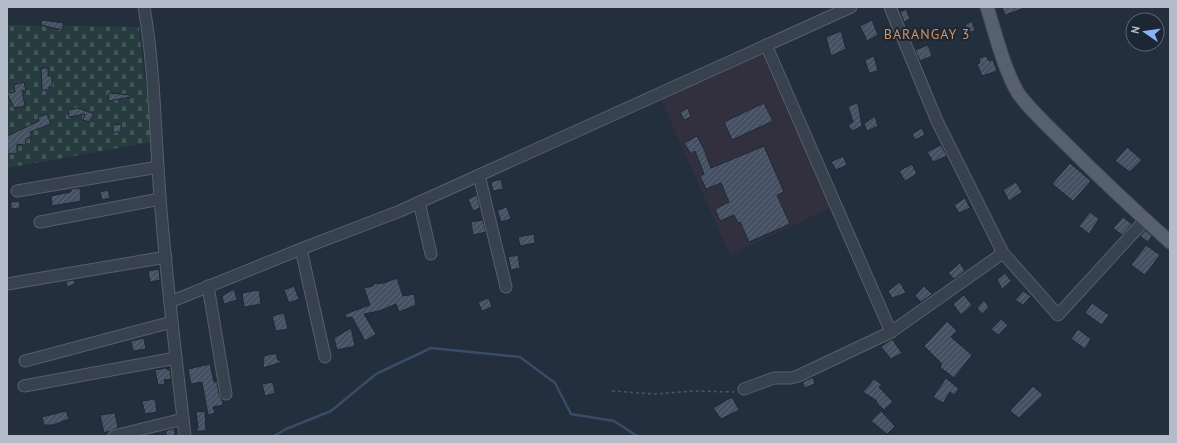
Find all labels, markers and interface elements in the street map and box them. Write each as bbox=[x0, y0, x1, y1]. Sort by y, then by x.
north arrow bbox=[1125, 12, 1165, 52]
district label: BARANGAY 3 bbox=[884, 25, 970, 43]
text: N bbox=[1128, 25, 1143, 35]

